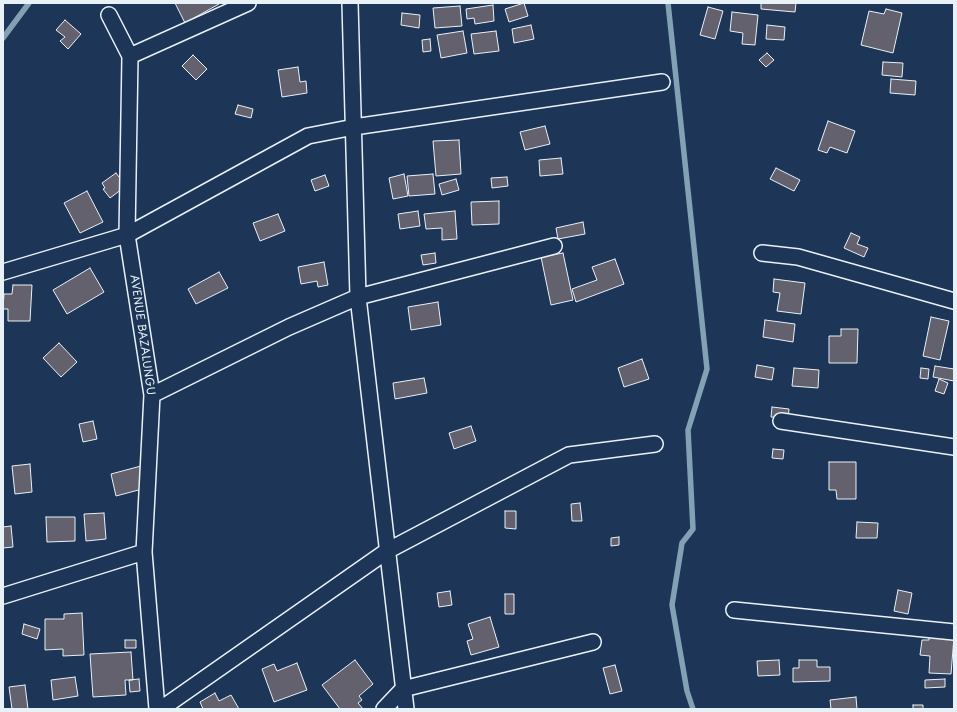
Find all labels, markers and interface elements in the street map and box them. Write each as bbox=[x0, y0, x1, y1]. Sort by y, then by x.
street label: AVENUE BAZALUNGU bbox=[127, 274, 157, 396]

